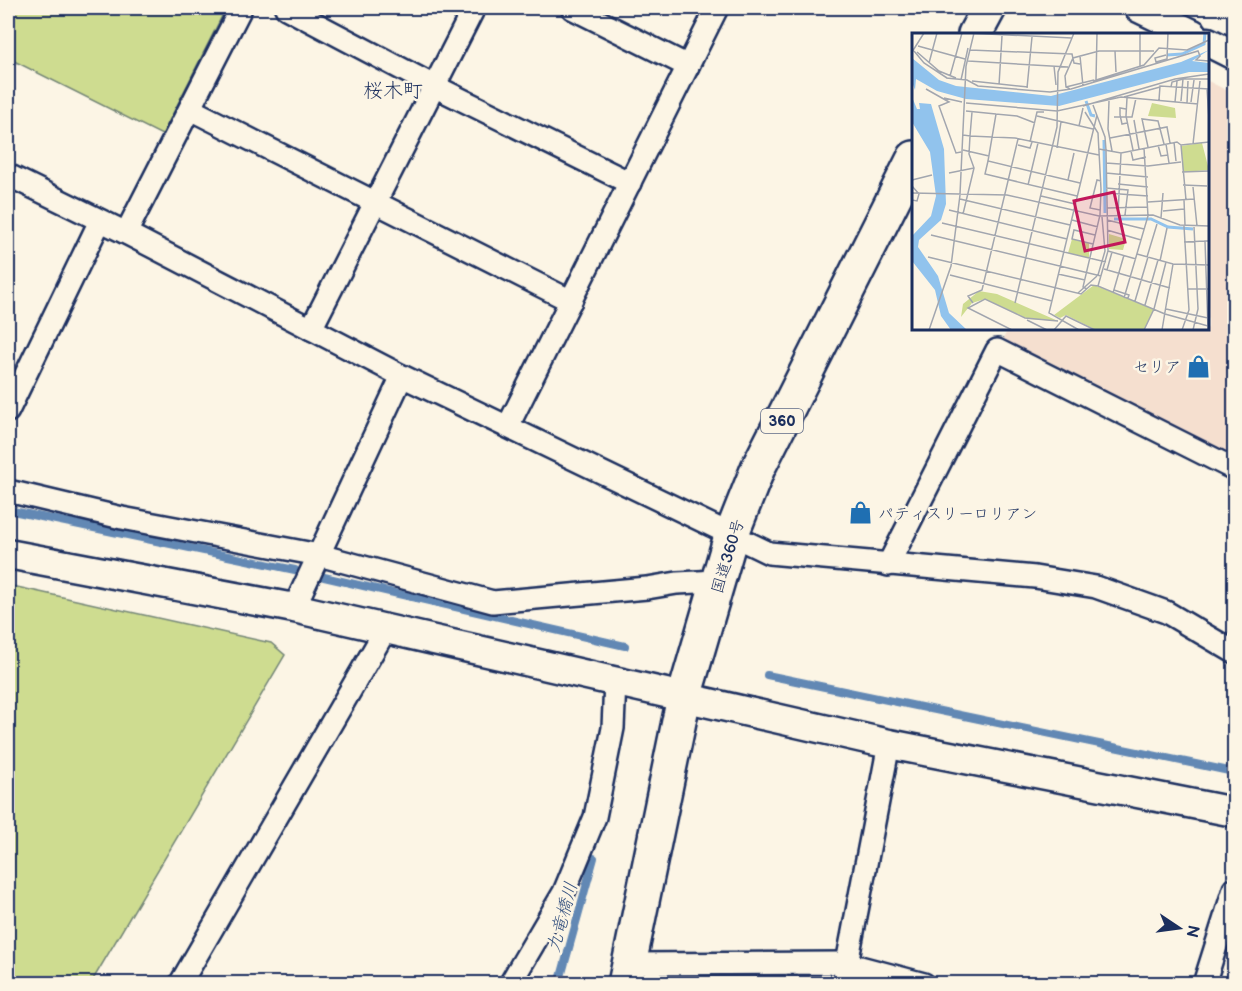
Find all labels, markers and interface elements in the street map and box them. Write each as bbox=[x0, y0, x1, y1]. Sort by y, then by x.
inset map bbox=[912, 33, 1209, 330]
district label: 桜木町 bbox=[363, 79, 423, 103]
shop icon: セリア bbox=[1186, 353, 1212, 379]
place label: セリア bbox=[1133, 358, 1181, 377]
road number: 360 bbox=[761, 409, 803, 433]
shop icon: パティスリーロリアン bbox=[847, 500, 873, 526]
place label: パティスリーロリアン bbox=[878, 505, 1037, 524]
street label: 国道360号 bbox=[708, 517, 749, 596]
water label: 九竜橋川 bbox=[543, 880, 582, 955]
north arrow bbox=[1149, 898, 1209, 958]
text: N bbox=[1182, 923, 1203, 939]

